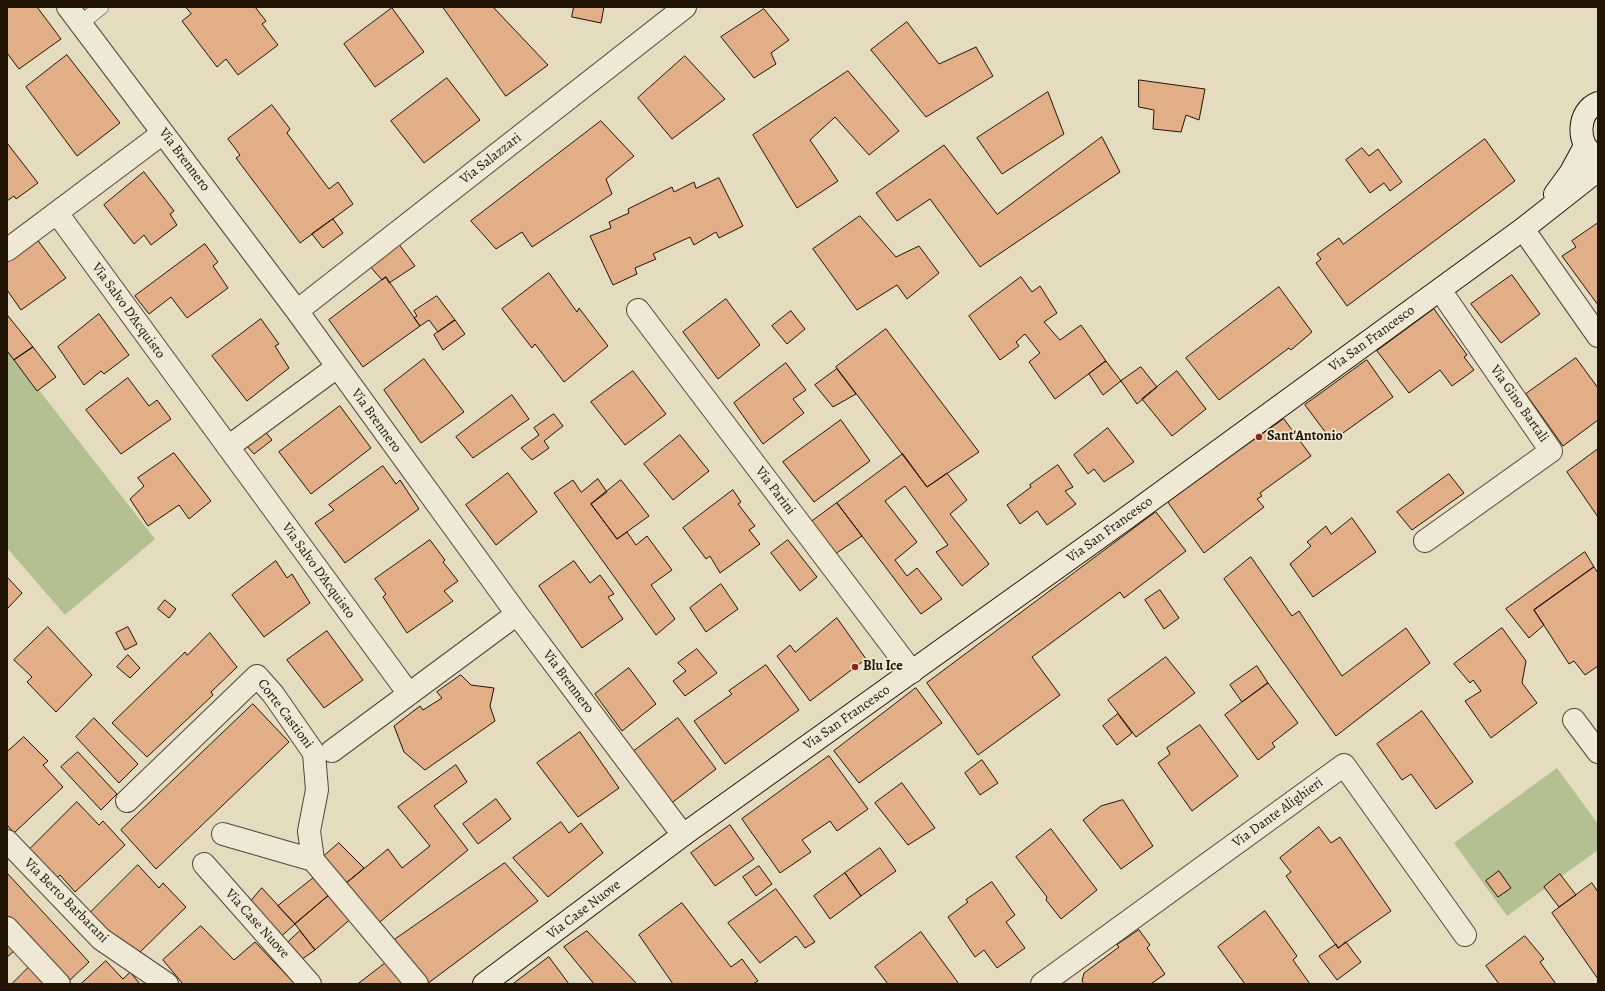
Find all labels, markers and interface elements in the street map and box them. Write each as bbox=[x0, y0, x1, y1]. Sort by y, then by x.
street label: Via Brennero bbox=[155, 125, 213, 195]
street label: Via Salazzari bbox=[457, 130, 525, 188]
street label: Via Salvo D'Acquisto bbox=[88, 260, 168, 362]
street label: Via San Francesco bbox=[1326, 302, 1418, 376]
street label: Via Gino Bartali bbox=[1486, 362, 1552, 446]
street label: Via Brennero bbox=[347, 386, 405, 456]
place label: Sant'Antonio bbox=[1267, 429, 1343, 445]
marker: Sant'Antonio bbox=[1254, 432, 1264, 442]
street label: Via Parini bbox=[751, 464, 799, 518]
street label: Via San Francesco bbox=[1064, 493, 1156, 567]
street label: Via Salvo D'Acquisto bbox=[278, 520, 358, 622]
street label: Via Brennero bbox=[539, 647, 597, 717]
place label: Blu Ice bbox=[863, 659, 903, 675]
marker: Blu Ice bbox=[850, 662, 860, 672]
street label: Corte Castioni bbox=[253, 676, 317, 752]
street label: Via San Francesco bbox=[800, 682, 894, 754]
street label: Via Dante Alighieri bbox=[1229, 774, 1327, 852]
street label: Via Berto Barbarani bbox=[20, 855, 112, 947]
street label: Via Case Nuove bbox=[544, 877, 624, 943]
street label: Via Case Nuove bbox=[221, 886, 293, 962]

